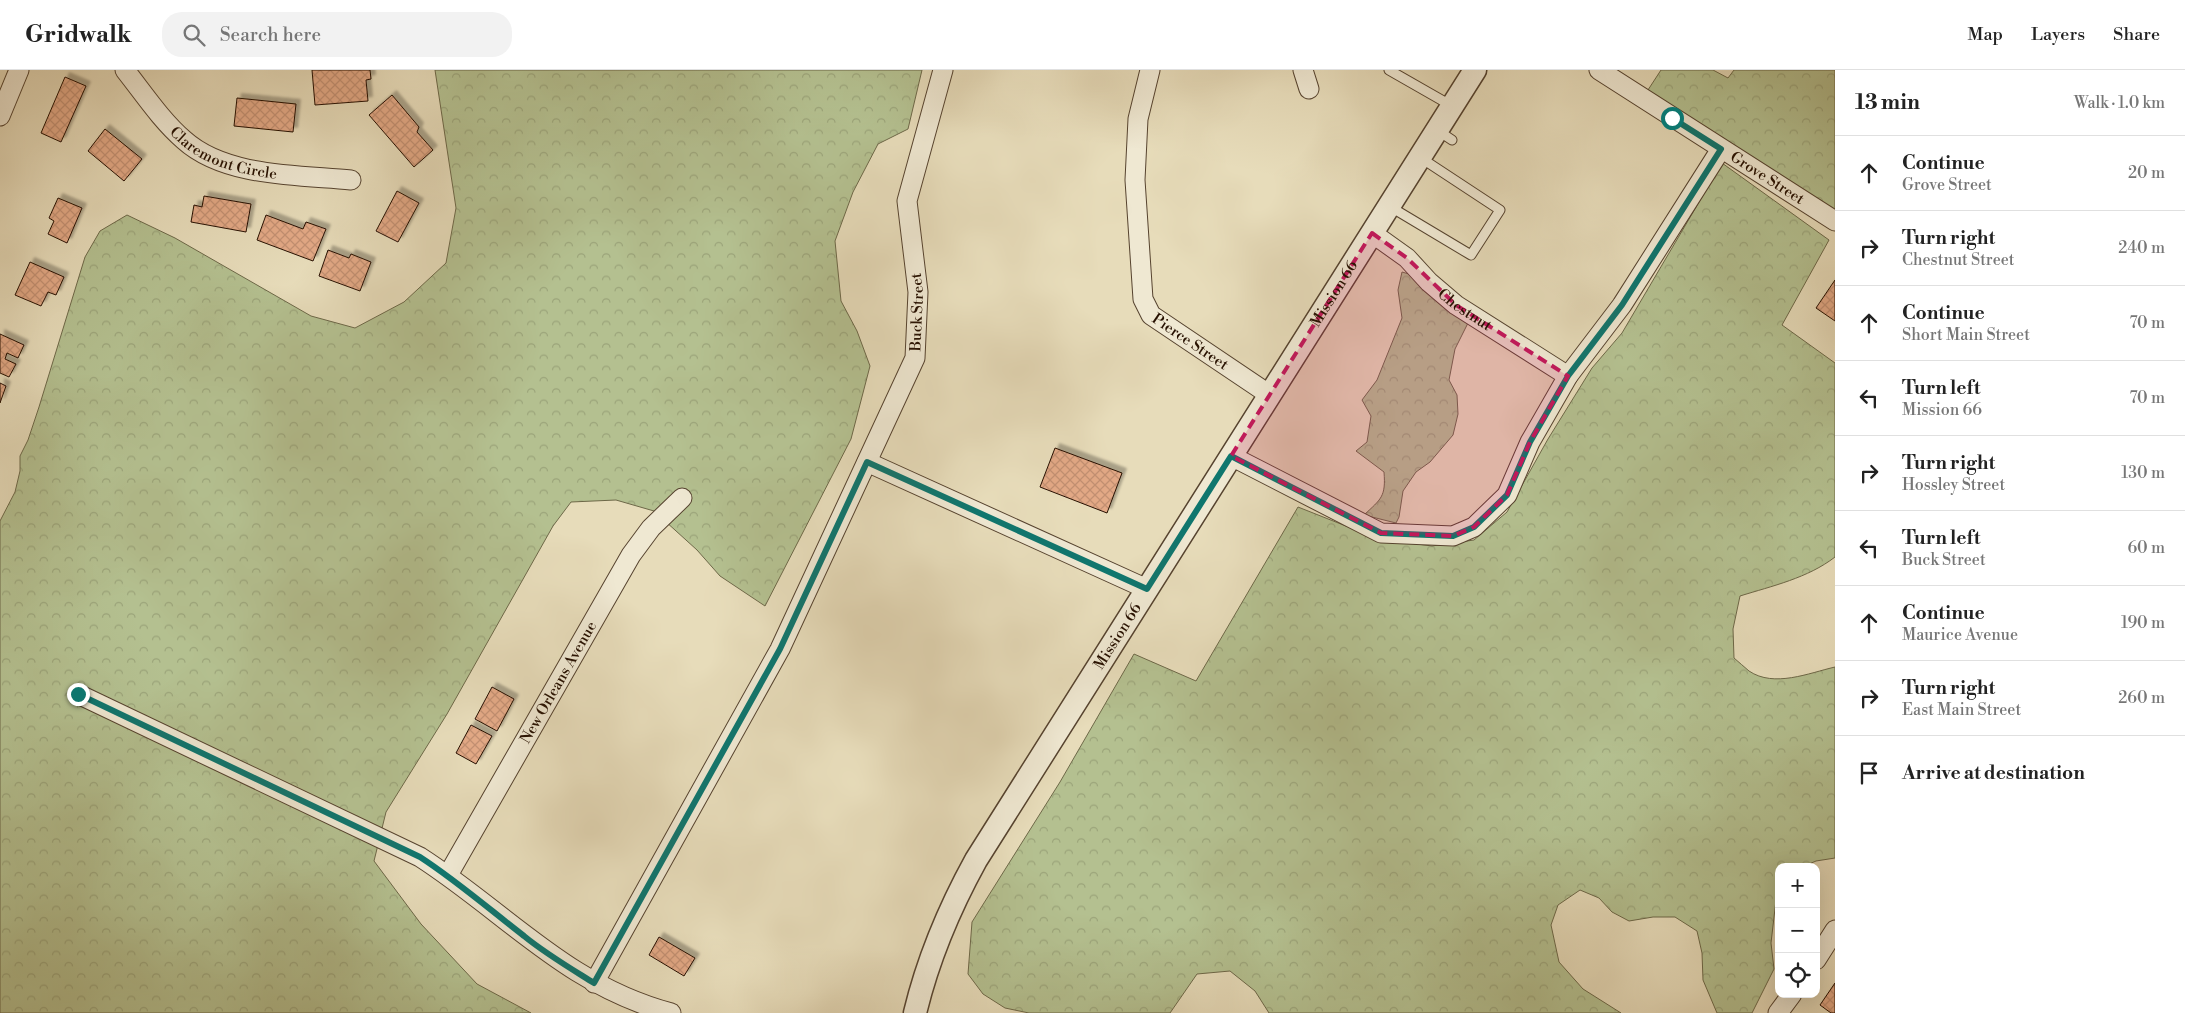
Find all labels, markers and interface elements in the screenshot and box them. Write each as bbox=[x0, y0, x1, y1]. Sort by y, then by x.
search box bbox=[162, 12, 512, 57]
text: Gridwalk bbox=[25, 20, 132, 50]
icon: search bbox=[180, 21, 208, 49]
text: Search here bbox=[220, 23, 321, 47]
text: Map bbox=[1968, 23, 2003, 46]
text: Layers bbox=[2031, 23, 2085, 46]
text: Share bbox=[2113, 23, 2160, 46]
text: 13 min bbox=[1855, 90, 1920, 116]
text: Walk · 1.0 km bbox=[2074, 93, 2165, 113]
route start bbox=[1661, 107, 1684, 130]
street label: Claremont Circle bbox=[166, 122, 278, 183]
street label: Grove Street bbox=[1727, 147, 1809, 209]
text: Continue bbox=[1902, 151, 1985, 175]
icon: ahead bbox=[1855, 159, 1883, 187]
text: 20 m bbox=[2128, 163, 2165, 183]
text: Grove Street bbox=[1902, 175, 1992, 195]
text: Turn right bbox=[1902, 226, 1995, 250]
icon: right bbox=[1855, 234, 1883, 262]
text: 240 m bbox=[2118, 238, 2165, 258]
text: Chestnut Street bbox=[1902, 250, 2014, 270]
street label: Mission 66 bbox=[1306, 257, 1362, 330]
street label: Buck Street bbox=[906, 271, 928, 353]
street label: Chestnut bbox=[1434, 284, 1496, 335]
text: Continue bbox=[1902, 301, 1985, 325]
street label: Pierce Street bbox=[1148, 309, 1233, 374]
icon: ahead bbox=[1855, 309, 1883, 337]
text: 70 m bbox=[2129, 313, 2165, 333]
text: Short Main Street bbox=[1902, 325, 2030, 345]
text: Turn left bbox=[1902, 376, 1981, 400]
icon: left bbox=[1855, 384, 1883, 412]
text: 70 m bbox=[2129, 388, 2165, 408]
text: Mission 66 bbox=[1902, 400, 1982, 420]
text: Turn right bbox=[1902, 451, 1995, 475]
icon: right bbox=[1855, 459, 1883, 487]
text: 130 m bbox=[2121, 463, 2165, 483]
text: Hossley Street bbox=[1902, 475, 2005, 495]
text: Turn left bbox=[1902, 526, 1981, 550]
icon: left bbox=[1855, 534, 1883, 562]
text: 60 m bbox=[2127, 538, 2165, 558]
text: Buck Street bbox=[1902, 550, 1986, 570]
street label: Mission 66 bbox=[1089, 599, 1145, 673]
text: Continue bbox=[1902, 601, 1985, 625]
icon: ahead bbox=[1855, 609, 1883, 637]
text: 190 m bbox=[2121, 613, 2165, 633]
street label: New Orleans Avenue bbox=[516, 618, 601, 747]
text: Maurice Avenue bbox=[1902, 625, 2018, 645]
text: Turn right bbox=[1902, 676, 1995, 700]
route end bbox=[67, 683, 90, 706]
icon: right bbox=[1855, 684, 1883, 712]
text: 260 m bbox=[2118, 688, 2165, 708]
text: East Main Street bbox=[1902, 700, 2021, 720]
icon: arrive bbox=[1855, 759, 1883, 787]
text: Arrive at destination bbox=[1902, 761, 2085, 785]
map controls bbox=[1775, 863, 1820, 998]
button: + bbox=[1775, 863, 1820, 908]
button: − bbox=[1775, 908, 1820, 953]
button: locate bbox=[1775, 953, 1820, 998]

